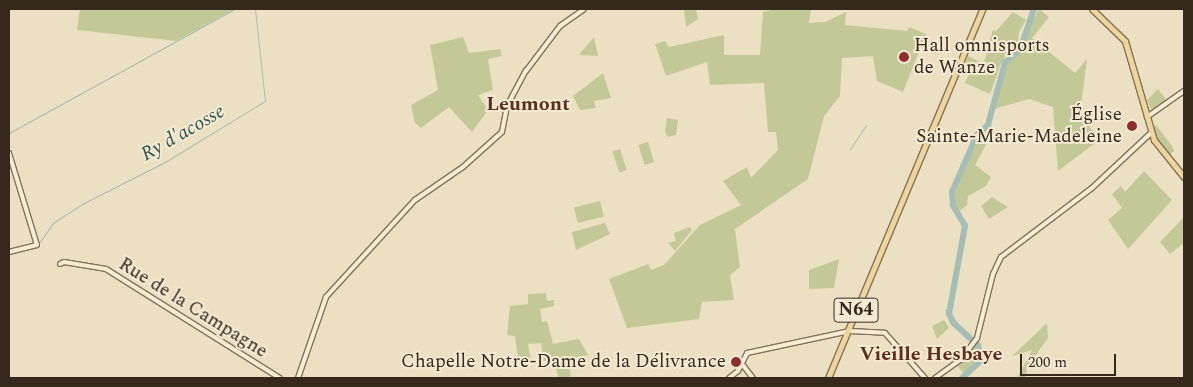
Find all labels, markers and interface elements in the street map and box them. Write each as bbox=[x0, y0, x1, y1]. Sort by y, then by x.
place label: Hall omnisports de Wanze bbox=[914, 35, 1050, 79]
marker: Hall omnisports de Wanze bbox=[898, 51, 910, 63]
district label: Leumont bbox=[486, 92, 570, 116]
water label: Ry d'acosse bbox=[137, 99, 229, 167]
place label: Église Sainte-Marie-Madeleine bbox=[916, 104, 1122, 148]
marker: Église Sainte-Marie-Madeleine bbox=[1126, 120, 1138, 132]
street label: Rue de la Campagne bbox=[114, 253, 272, 363]
road number: N64 bbox=[834, 294, 878, 326]
district label: Vieille Hesbaye bbox=[860, 342, 1002, 366]
scale bar bbox=[1023, 344, 1119, 376]
place label: Chapelle Notre-Dame de la Délivrance bbox=[401, 351, 726, 373]
text: 200 m bbox=[1028, 351, 1067, 374]
marker: Chapelle Notre-Dame de la Délivrance bbox=[730, 356, 742, 368]

